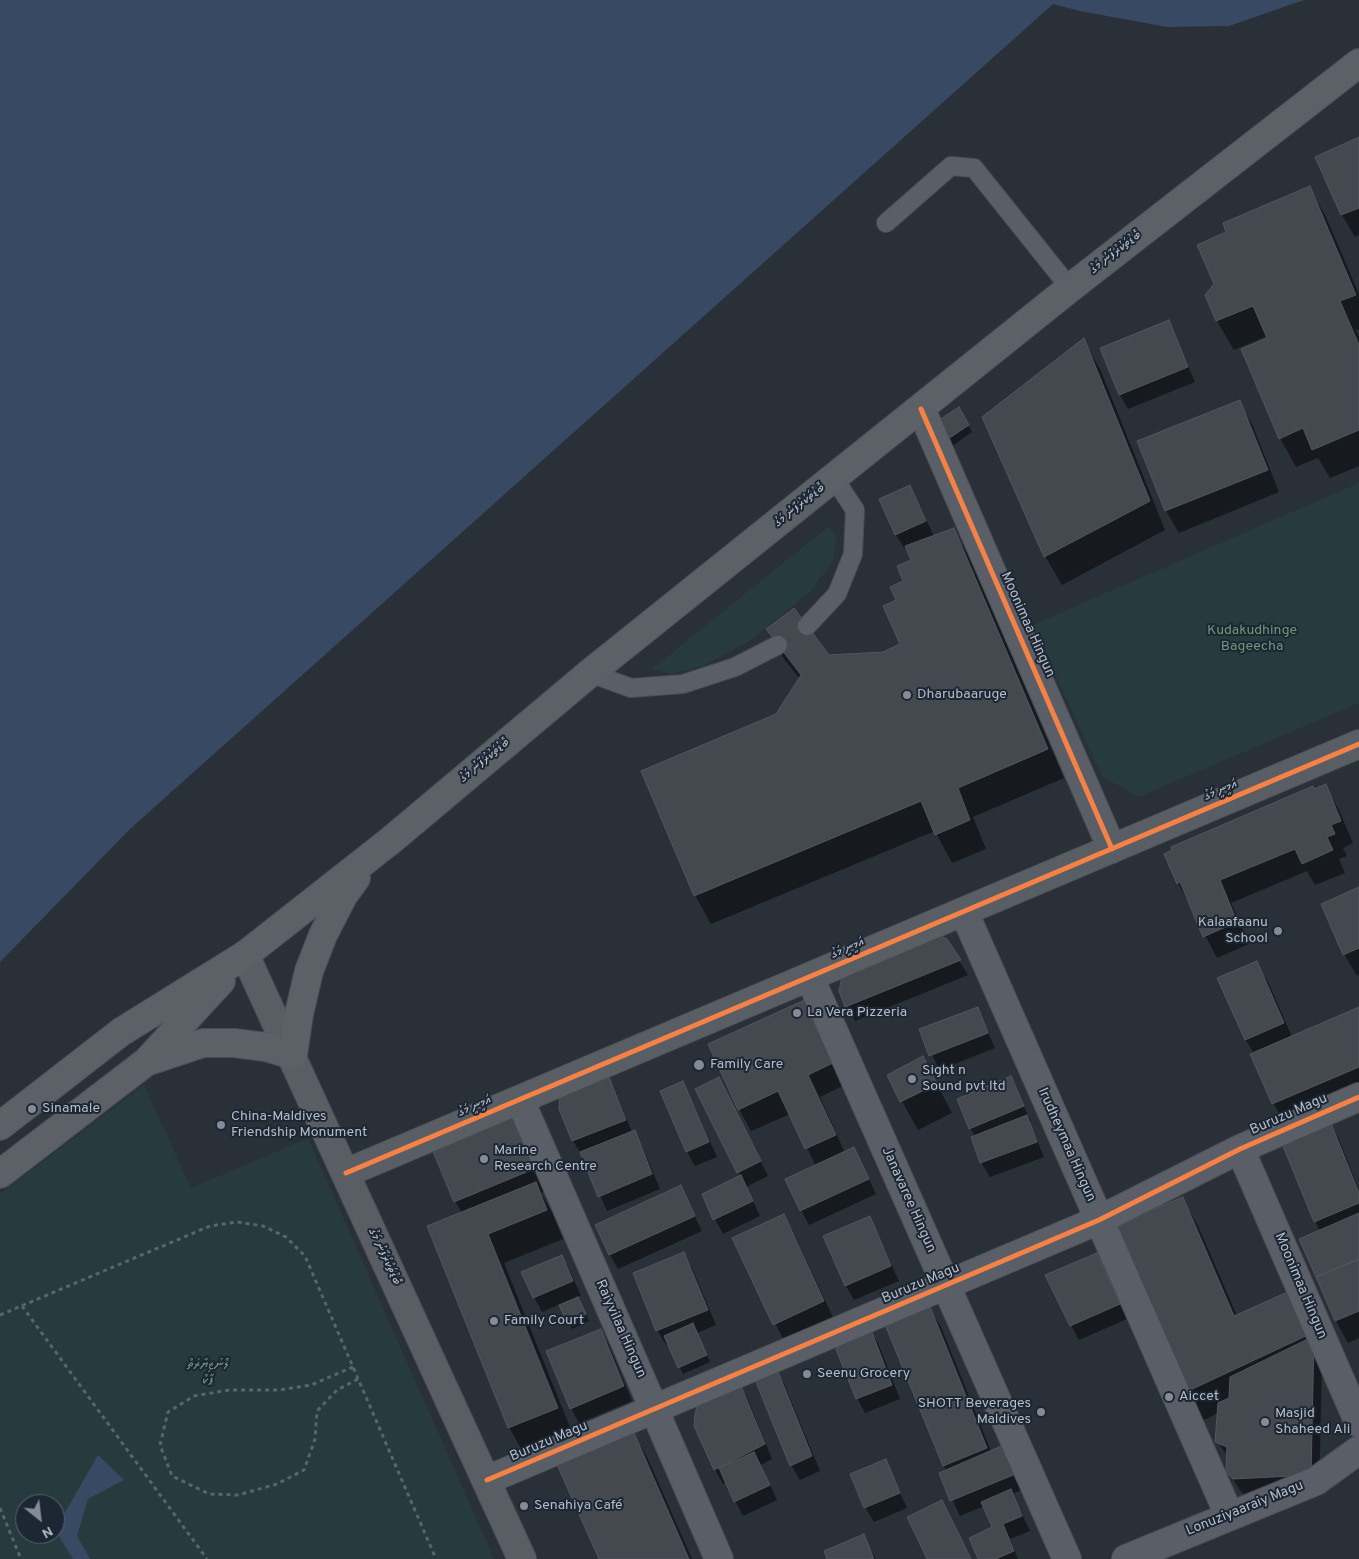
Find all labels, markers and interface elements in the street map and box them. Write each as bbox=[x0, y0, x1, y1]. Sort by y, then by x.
street label: ބޮޑުތަކުރުފާނު މަގު bbox=[1087, 228, 1145, 278]
street label: ބޮޑުތަކުރުފާނު މަގު bbox=[771, 480, 829, 532]
street label: Moonimaa Hingun bbox=[996, 570, 1058, 680]
park label: Kudakudhinge Bageecha bbox=[1207, 623, 1297, 656]
place label: Dharubaaruge bbox=[917, 687, 1007, 703]
marker: Dharubaaruge bbox=[901, 689, 913, 701]
street label: ބޮޑުތަކުރުފާނު މަގު bbox=[456, 735, 514, 787]
street label: އަމީނީ މަގު bbox=[1202, 776, 1240, 806]
place label: Kalaafaanu School bbox=[1198, 915, 1268, 948]
marker: Kalaafaanu School bbox=[1272, 925, 1284, 937]
street label: އަމީނީ މަގު bbox=[829, 934, 867, 964]
place label: La Vera Pizzeria bbox=[807, 1005, 907, 1021]
marker: La Vera Pizzeria bbox=[791, 1007, 803, 1019]
place label: Family Care bbox=[710, 1057, 783, 1073]
marker: Family Care bbox=[692, 1058, 706, 1072]
place label: Sight n Sound pvt ltd bbox=[922, 1063, 1006, 1096]
marker: Sight n Sound pvt ltd bbox=[906, 1073, 918, 1085]
street label: Irudheymaa Hingun bbox=[1033, 1085, 1099, 1205]
street label: Buruzu Magu bbox=[1248, 1090, 1330, 1140]
street label: އަމީނީ މަގު bbox=[456, 1092, 494, 1122]
place label: Sinamale bbox=[42, 1101, 100, 1117]
marker: Sinamale bbox=[26, 1103, 38, 1115]
place label: China-Maldives Friendship Monument bbox=[231, 1109, 367, 1142]
marker: China-Maldives Friendship Monument bbox=[215, 1119, 227, 1131]
place label: Marine Research Centre bbox=[494, 1143, 597, 1176]
street label: Janavaree Hingun bbox=[877, 1145, 939, 1255]
marker: Marine Research Centre bbox=[478, 1153, 490, 1165]
street label: ބޮޑުތަކުރުފާނު މަގު bbox=[364, 1226, 404, 1288]
street label: Moonimaa Hingun bbox=[1270, 1230, 1330, 1342]
street label: Buruzu Magu bbox=[880, 1260, 962, 1308]
street label: Raiyvilaa Hingun bbox=[591, 1277, 649, 1381]
place label: Family Court bbox=[504, 1313, 584, 1329]
marker: Family Court bbox=[488, 1315, 500, 1327]
park label: ލޮނުޒިޔާރަތް ޕާކް bbox=[187, 1357, 229, 1390]
place label: Seenu Grocery bbox=[817, 1366, 910, 1382]
marker: Seenu Grocery bbox=[801, 1368, 813, 1380]
place label: Aiccet bbox=[1179, 1389, 1219, 1405]
marker: Aiccet bbox=[1163, 1391, 1175, 1403]
place label: SHOTT Beverages Maldives bbox=[918, 1396, 1031, 1428]
marker: SHOTT Beverages Maldives bbox=[1035, 1406, 1047, 1418]
place label: Masjid Shaheed Ali bbox=[1275, 1406, 1350, 1438]
marker: Masjid Shaheed Ali bbox=[1259, 1416, 1271, 1428]
street label: Buruzu Magu bbox=[508, 1418, 590, 1466]
street label: Lonuziyaaraiy Magu bbox=[1184, 1478, 1306, 1540]
north arrow bbox=[15, 1494, 65, 1544]
place label: Senahiya Café bbox=[534, 1498, 623, 1514]
marker: Senahiya Café bbox=[518, 1500, 530, 1512]
text: N bbox=[39, 1522, 56, 1542]

